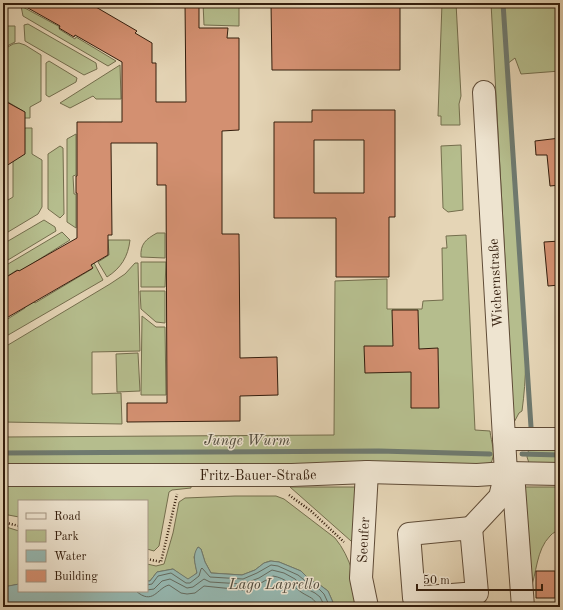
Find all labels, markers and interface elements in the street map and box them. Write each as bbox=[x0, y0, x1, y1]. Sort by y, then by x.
street label: Wichernstraße bbox=[487, 238, 505, 328]
water label: Junge Wurm bbox=[204, 434, 290, 449]
street label: Fritz-Bauer-Straße bbox=[200, 468, 317, 483]
legend bbox=[18, 500, 148, 592]
text: Road bbox=[54, 511, 81, 523]
street label: Seeufer bbox=[356, 517, 372, 563]
text: Park bbox=[54, 531, 79, 543]
text: Water bbox=[54, 551, 87, 563]
scale bar bbox=[417, 566, 542, 592]
text: Building bbox=[54, 571, 98, 583]
text: 50 m bbox=[423, 574, 450, 587]
water label: Lago Laprello bbox=[227, 578, 320, 593]

